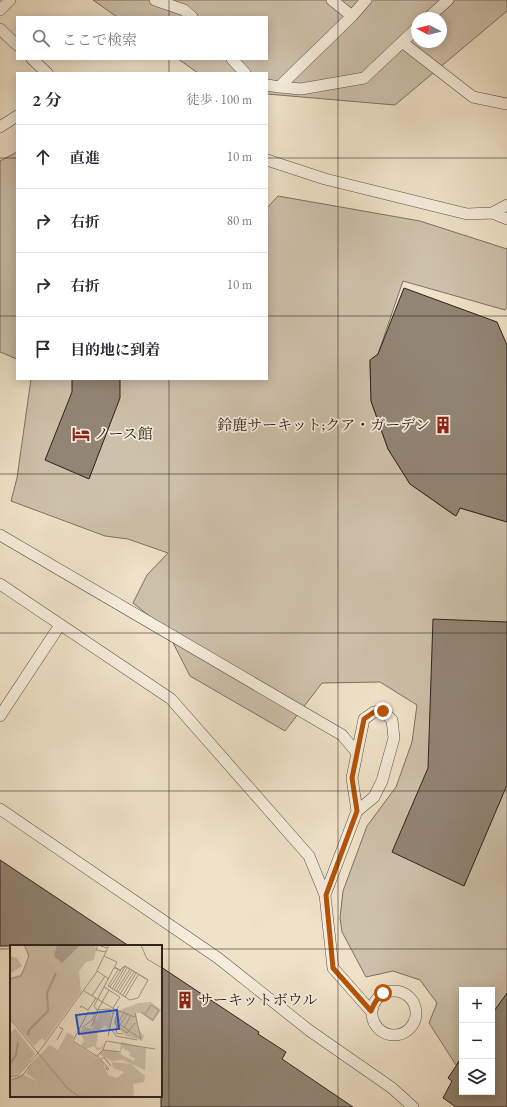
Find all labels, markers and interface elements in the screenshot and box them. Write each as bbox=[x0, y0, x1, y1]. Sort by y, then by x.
north arrow bbox=[411, 12, 447, 48]
search box bbox=[16, 16, 268, 60]
icon: search bbox=[30, 27, 52, 49]
text: ここで検索 bbox=[62, 30, 137, 49]
text: 2 分 bbox=[32, 89, 62, 111]
text: 徒歩 · 100 m bbox=[187, 91, 252, 108]
icon: ahead bbox=[32, 146, 54, 168]
text: 直進 bbox=[70, 148, 100, 167]
text: 10 m bbox=[227, 148, 252, 165]
icon: right bbox=[32, 210, 54, 232]
text: 右折 bbox=[70, 212, 100, 231]
text: 80 m bbox=[227, 212, 252, 229]
icon: right bbox=[32, 274, 54, 296]
text: 右折 bbox=[70, 276, 100, 295]
text: 10 m bbox=[227, 276, 252, 293]
icon: arrive bbox=[32, 338, 54, 360]
text: 目的地に到着 bbox=[70, 340, 160, 359]
place label: 鈴鹿サーキット;クア・ガーデン bbox=[217, 415, 430, 434]
building icon: 鈴鹿サーキット;クア・ガーデン bbox=[433, 415, 453, 435]
hotel icon: ノース館 bbox=[71, 424, 91, 444]
place label: ノース館 bbox=[94, 424, 153, 443]
route end bbox=[374, 702, 392, 720]
inset map bbox=[10, 945, 162, 1097]
route start bbox=[374, 984, 392, 1002]
map controls bbox=[459, 987, 495, 1095]
button: + bbox=[459, 987, 495, 1023]
building icon: サーキットボウル bbox=[175, 990, 195, 1010]
place label: サーキットボウル bbox=[198, 990, 317, 1009]
button: − bbox=[459, 1023, 495, 1059]
button: layers bbox=[459, 1059, 495, 1095]

